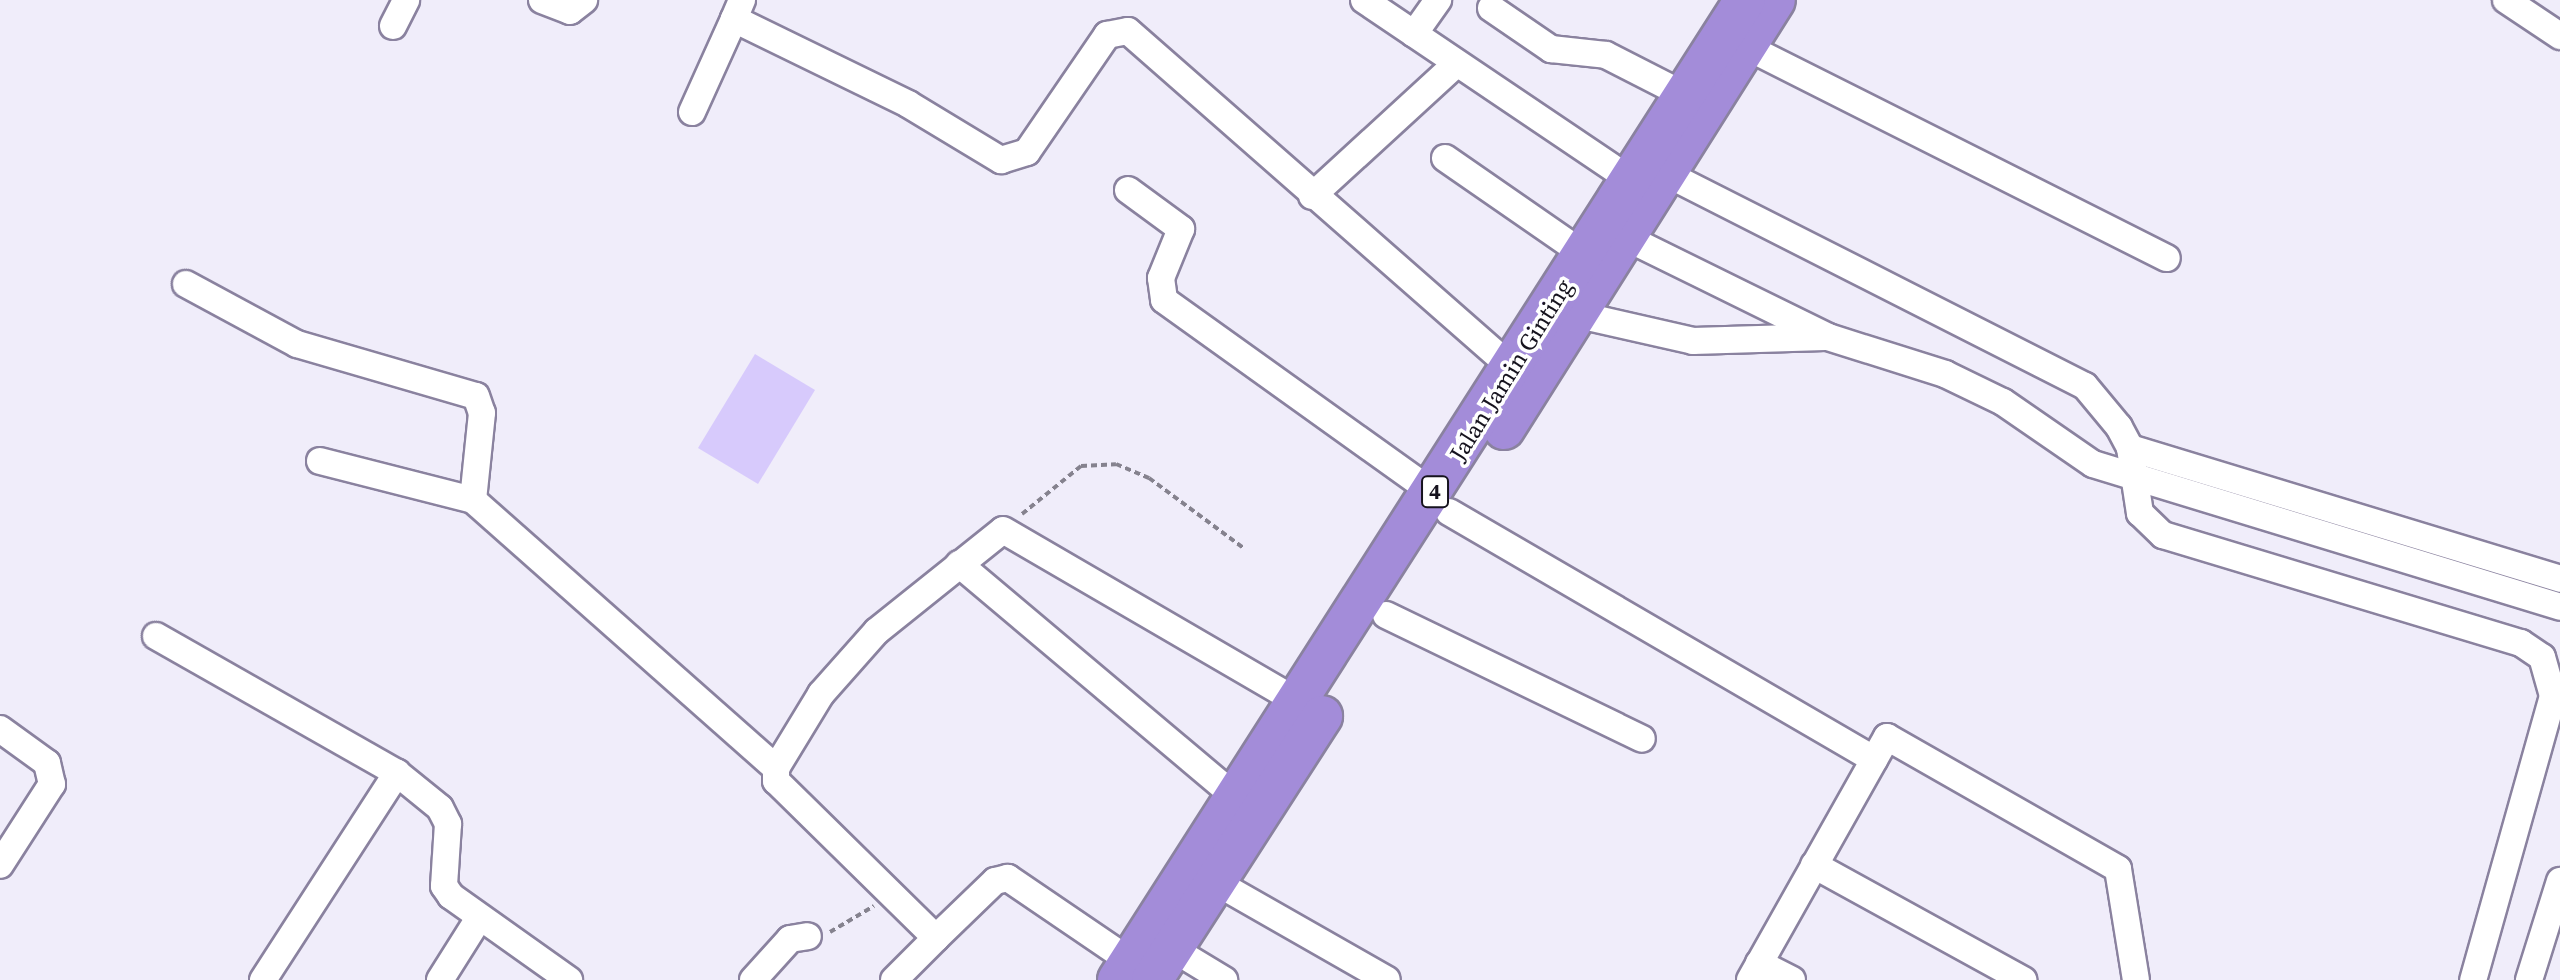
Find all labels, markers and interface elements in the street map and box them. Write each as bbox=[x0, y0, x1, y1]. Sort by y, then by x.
street label: Jalan Jamin Ginting bbox=[1443, 274, 1579, 466]
road number: 4 bbox=[1421, 474, 1449, 510]

